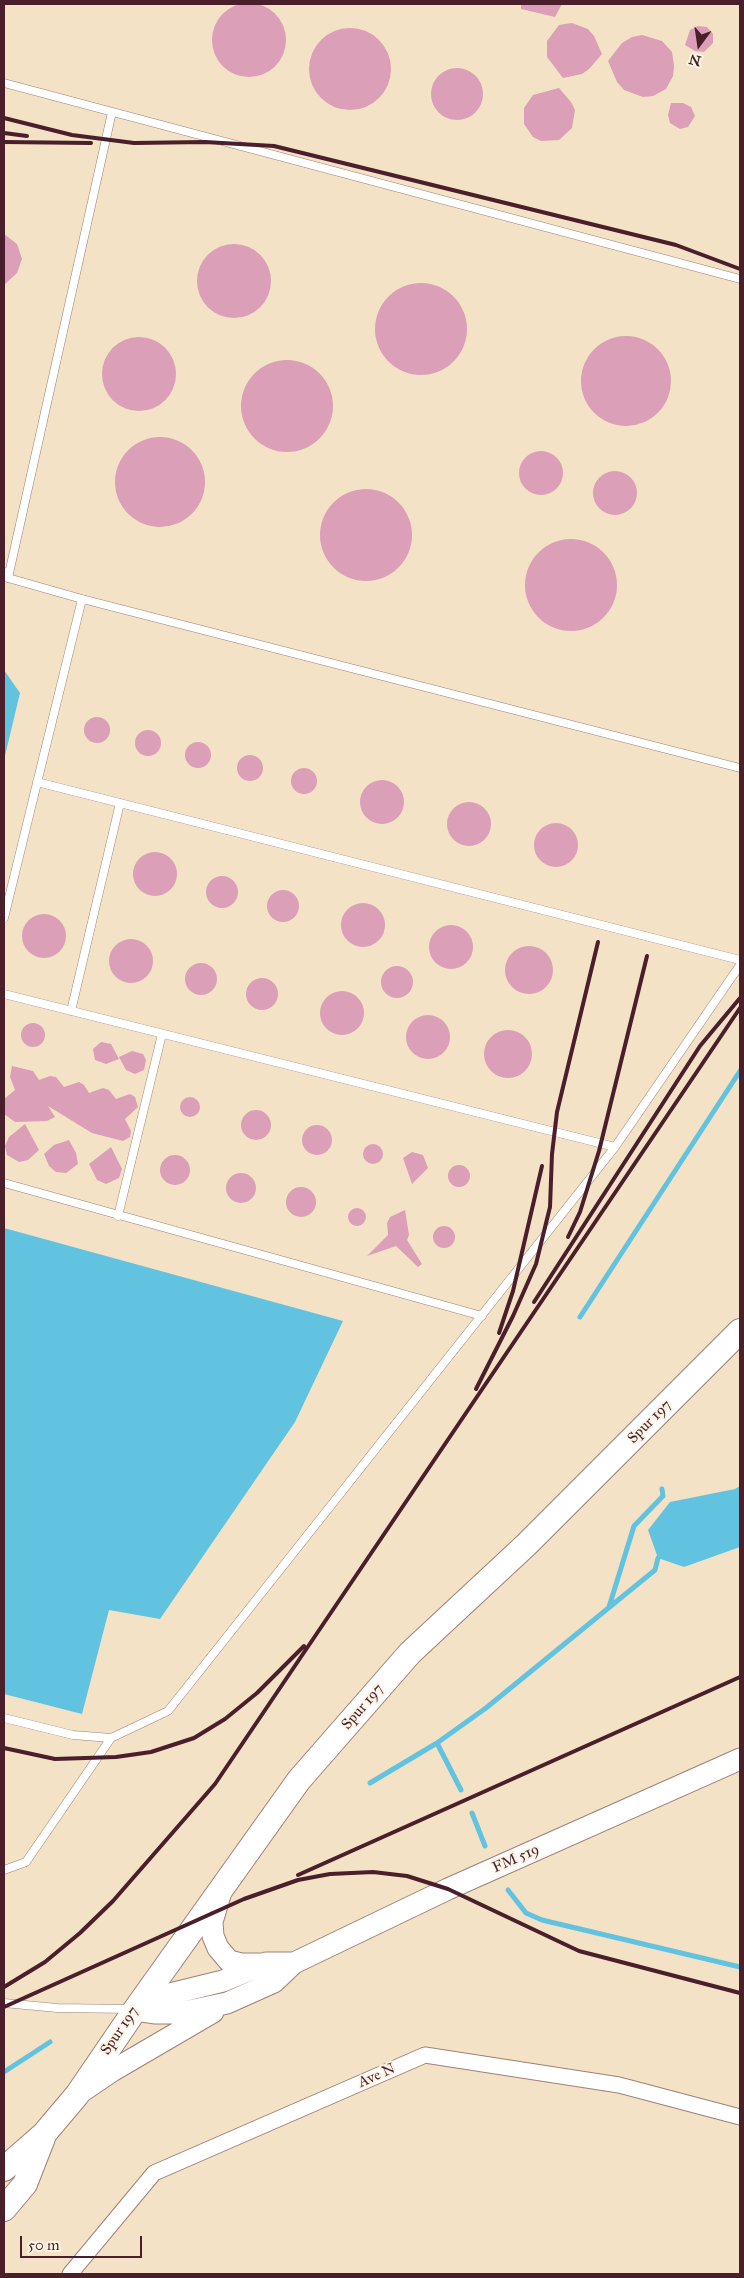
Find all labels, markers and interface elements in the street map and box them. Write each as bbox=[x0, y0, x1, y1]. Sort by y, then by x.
north arrow bbox=[674, 20, 724, 70]
text: N bbox=[687, 50, 703, 70]
street label: Spur 197 bbox=[624, 1396, 676, 1448]
street label: Spur 197 bbox=[338, 1680, 388, 1734]
street label: FM 519 bbox=[490, 1841, 542, 1877]
street label: Spur 197 bbox=[97, 2003, 143, 2059]
street label: Ave N bbox=[356, 2060, 398, 2092]
scale bar bbox=[22, 2226, 145, 2258]
text: 50 m bbox=[28, 2236, 60, 2254]

